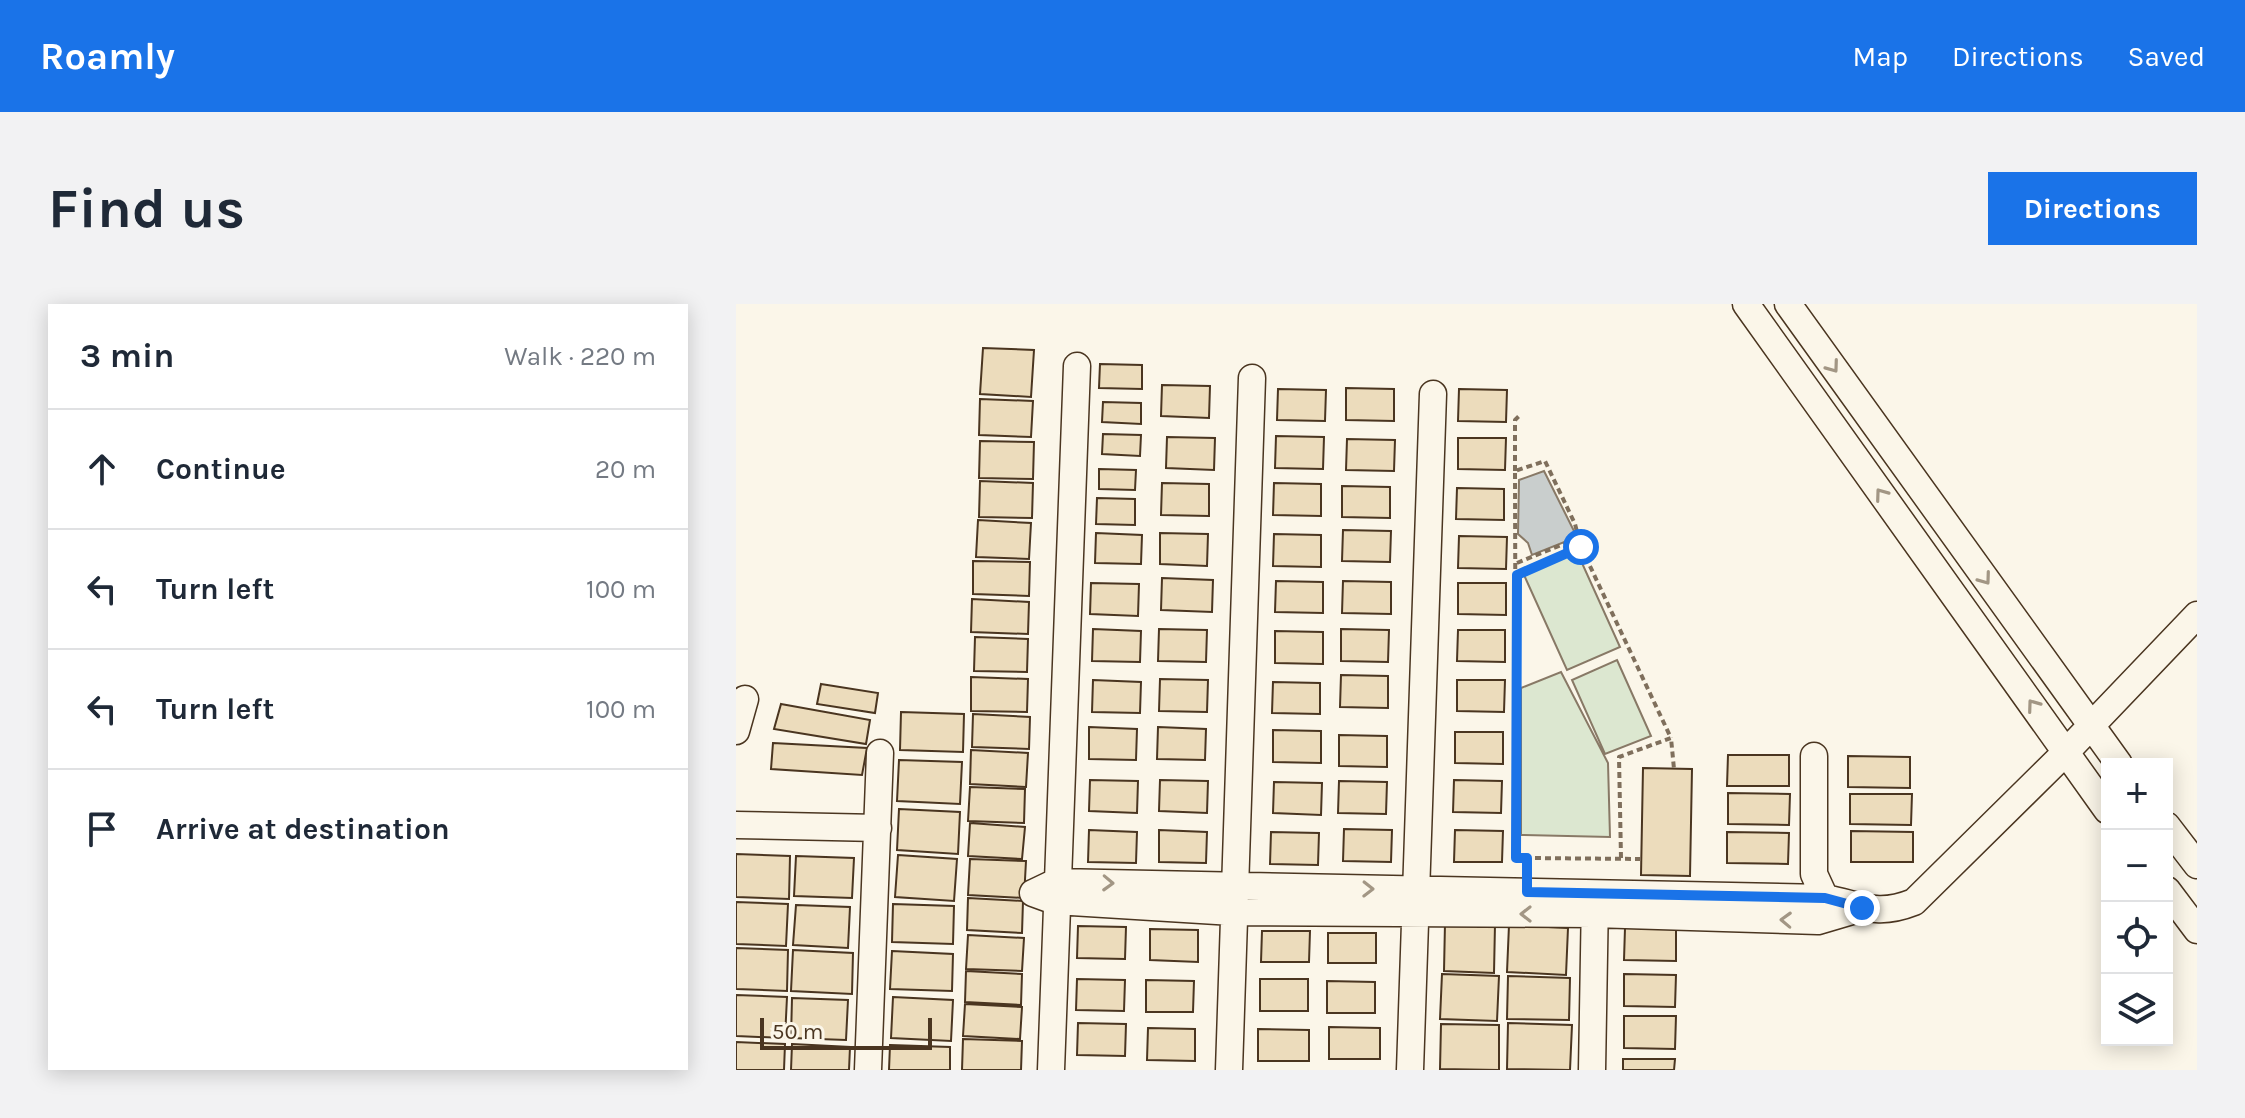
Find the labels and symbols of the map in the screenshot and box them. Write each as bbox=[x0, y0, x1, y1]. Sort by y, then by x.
one-way arrow bbox=[1823, 359, 1838, 373]
one-way arrow bbox=[1876, 488, 1891, 502]
route start bbox=[1563, 529, 1599, 565]
one-way arrow bbox=[1975, 570, 1989, 584]
one-way arrow bbox=[2028, 699, 2042, 714]
one-way arrow bbox=[1102, 874, 1115, 892]
one-way arrow bbox=[1362, 881, 1375, 898]
route end bbox=[1844, 890, 1880, 926]
one-way arrow bbox=[1519, 905, 1532, 923]
one-way arrow bbox=[1779, 911, 1792, 928]
scale bar bbox=[760, 1014, 932, 1050]

